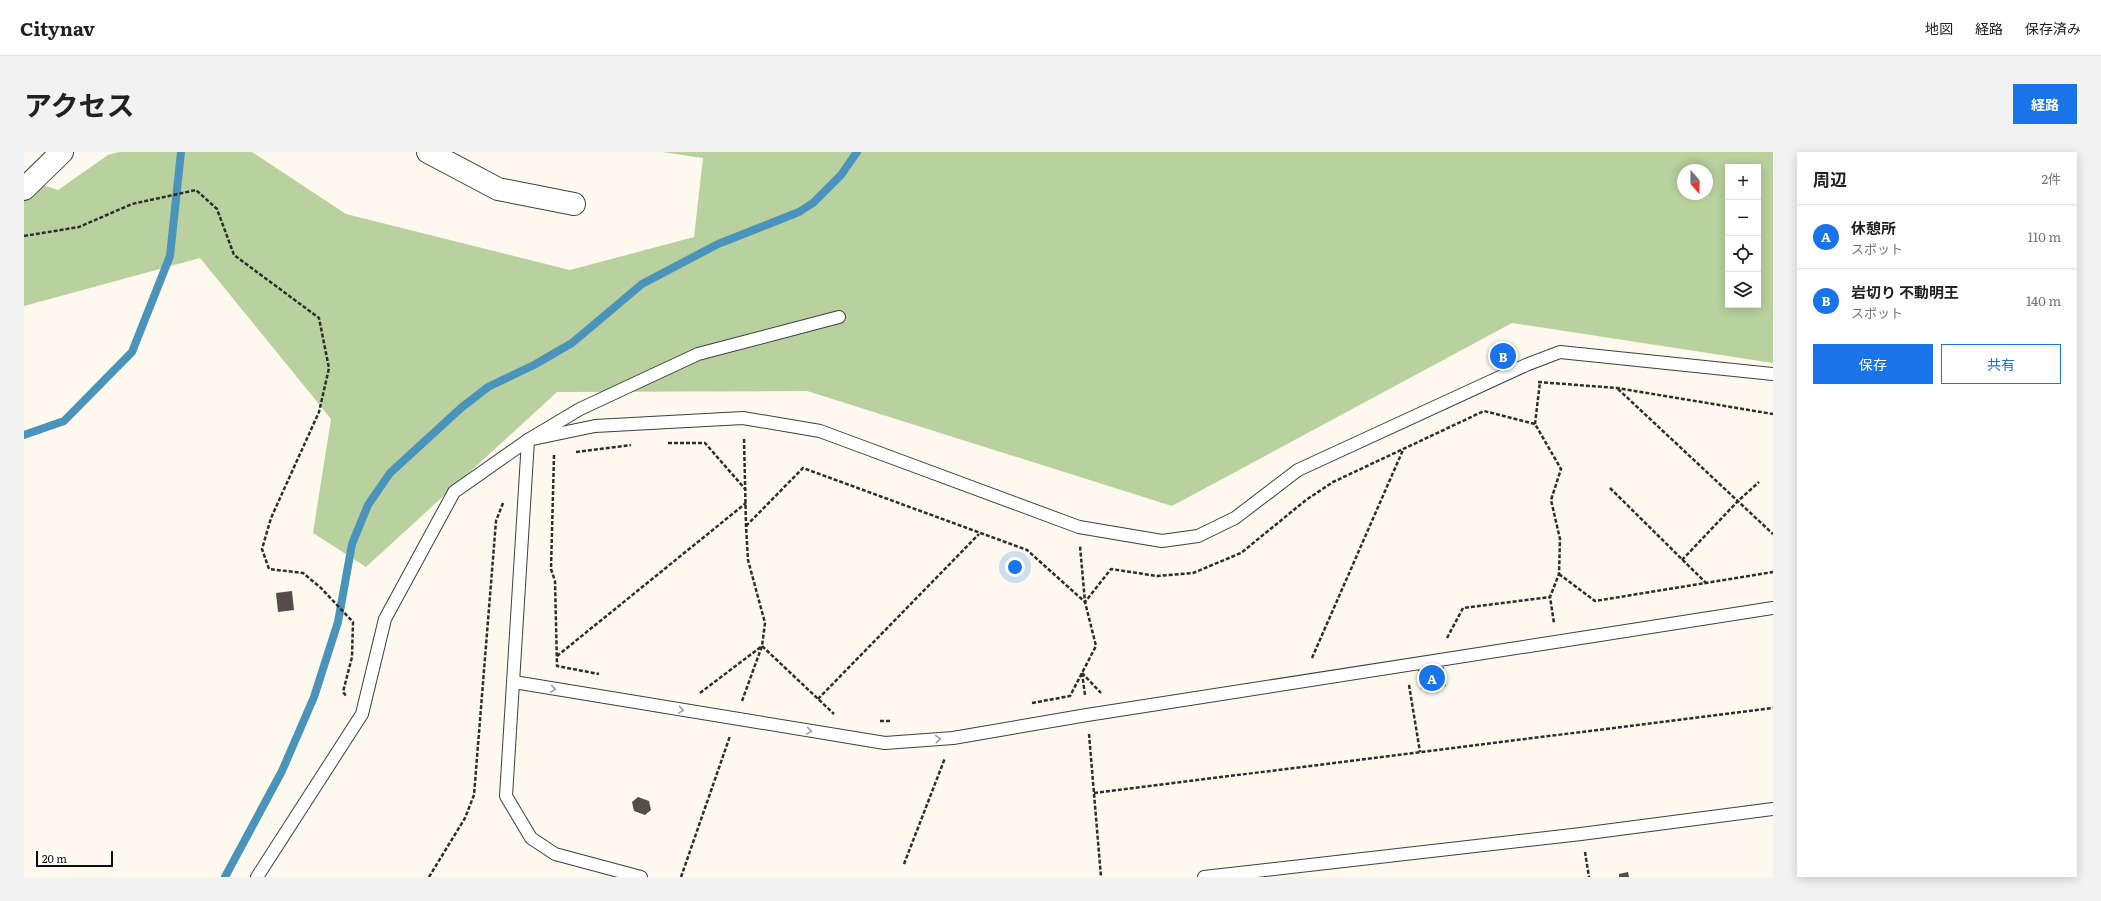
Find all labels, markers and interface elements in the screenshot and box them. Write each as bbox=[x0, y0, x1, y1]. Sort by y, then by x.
text: Citynav bbox=[20, 14, 95, 42]
text: 地図 bbox=[1925, 18, 1953, 38]
text: 経路 bbox=[1975, 18, 2003, 38]
text: 保存済み bbox=[2025, 18, 2081, 38]
text: アクセス bbox=[24, 83, 135, 125]
button: 経路 bbox=[2013, 84, 2077, 124]
north arrow bbox=[1677, 164, 1713, 200]
map controls bbox=[1725, 164, 1761, 308]
button: + bbox=[1725, 164, 1761, 200]
text: 周辺 bbox=[1813, 166, 1847, 191]
text: 2件 bbox=[2041, 169, 2061, 188]
button: − bbox=[1725, 200, 1761, 236]
text: 休憩所 bbox=[1851, 216, 1896, 239]
text: A bbox=[1821, 227, 1831, 246]
text: 110 m bbox=[2028, 227, 2061, 246]
button: locate bbox=[1725, 236, 1761, 272]
text: スポット bbox=[1851, 239, 1903, 258]
button: layers bbox=[1725, 272, 1761, 308]
text: 岩切り 不動明王 bbox=[1851, 280, 1959, 303]
text: B bbox=[1822, 291, 1830, 310]
text: 140 m bbox=[2026, 291, 2061, 310]
text: スポット bbox=[1851, 303, 1903, 322]
pin: B bbox=[1490, 341, 1516, 371]
button: 保存 bbox=[1813, 344, 1933, 384]
button: 共有 bbox=[1941, 344, 2061, 384]
your location bbox=[1005, 557, 1025, 577]
pin: A bbox=[1419, 663, 1445, 693]
one-way arrow bbox=[550, 684, 556, 692]
one-way arrow bbox=[678, 705, 684, 714]
one-way arrow bbox=[806, 726, 812, 735]
one-way arrow bbox=[935, 735, 941, 744]
scale bar bbox=[36, 849, 113, 868]
text: 20 m bbox=[42, 850, 67, 866]

